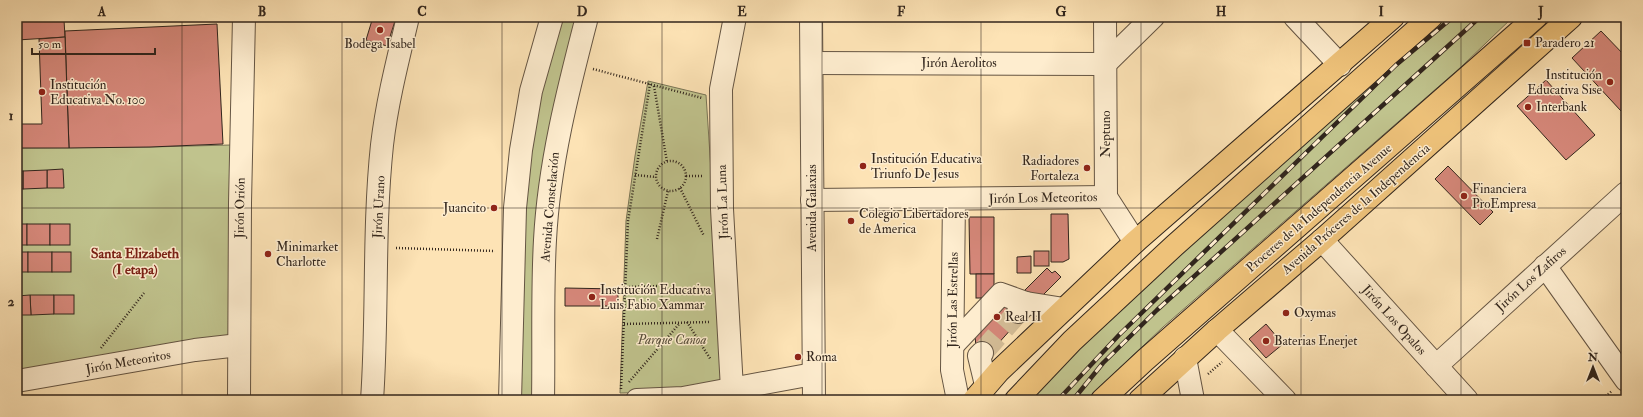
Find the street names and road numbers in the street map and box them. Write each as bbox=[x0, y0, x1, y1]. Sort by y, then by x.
street label: Jirón Aerolitos bbox=[920, 55, 997, 71]
street label: Neptuno bbox=[1098, 110, 1115, 158]
street label: Proceres de la Independencia Avenue bbox=[1243, 140, 1396, 276]
street label: Avenida Próceres de la Independencia bbox=[1278, 140, 1434, 279]
street label: Avenida Constelación bbox=[537, 151, 563, 264]
street label: Jirón La Luna bbox=[714, 164, 732, 241]
street label: Avenida Galaxias bbox=[804, 164, 820, 253]
street label: Jirón Urano bbox=[369, 175, 389, 240]
street label: Jirón Orión bbox=[231, 177, 249, 240]
street label: Jirón Los Meteoritos bbox=[987, 189, 1098, 207]
street label: Jirón Los Zafiros bbox=[1492, 243, 1570, 316]
street label: Jirón Las Estrellas bbox=[944, 251, 962, 349]
street label: Jirón Los Opalos bbox=[1357, 281, 1430, 359]
street label: Jirón Meteoritos bbox=[83, 347, 172, 378]

